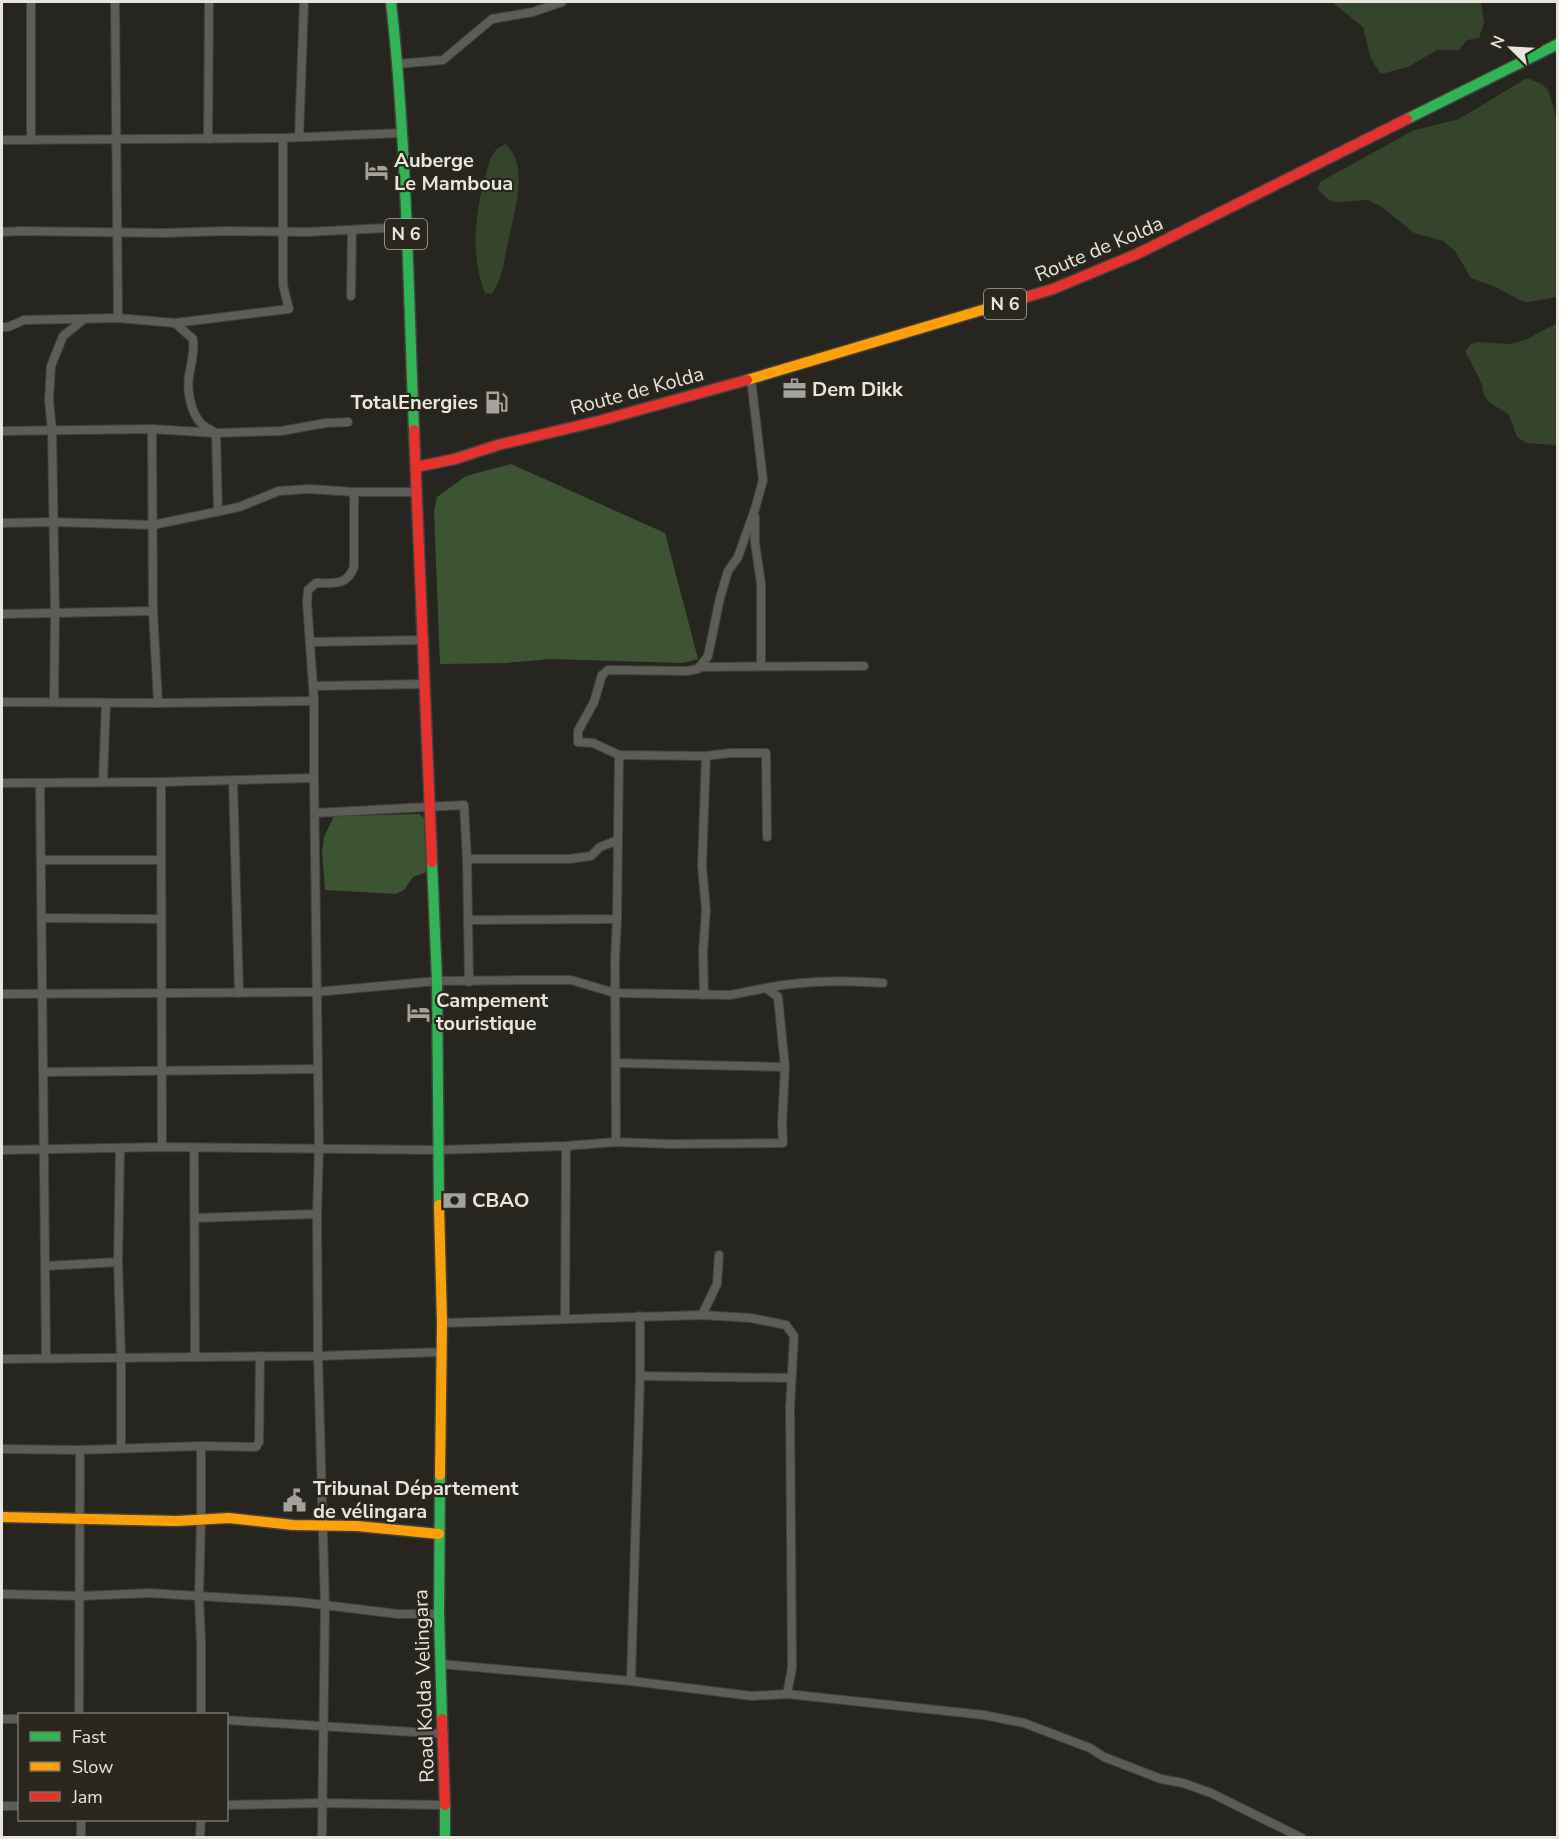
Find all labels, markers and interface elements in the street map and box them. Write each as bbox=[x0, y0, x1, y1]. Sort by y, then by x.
north arrow bbox=[1481, 18, 1541, 78]
text: N bbox=[1486, 32, 1511, 52]
place label: Auberge Le Mamboua bbox=[394, 147, 513, 197]
hotel icon: Auberge Le Mamboua bbox=[363, 158, 389, 184]
street label: Route de Kolda bbox=[1031, 210, 1167, 288]
road number: N 6 bbox=[385, 219, 427, 249]
road number: N 6 bbox=[984, 289, 1026, 319]
street label: Route de Kolda bbox=[567, 360, 707, 422]
office icon: Dem Dikk bbox=[781, 376, 807, 402]
place label: Dem Dikk bbox=[812, 376, 904, 403]
place label: TotalEnergies bbox=[351, 389, 478, 416]
fuel station icon: TotalEnergies bbox=[483, 389, 509, 415]
place label: Campement touristique bbox=[436, 987, 549, 1037]
hotel icon: Campement touristique bbox=[405, 999, 431, 1025]
bank icon: CBAO bbox=[441, 1187, 467, 1213]
place label: CBAO bbox=[472, 1187, 530, 1214]
place label: Tribunal Département de vélingara bbox=[313, 1475, 519, 1525]
public building icon: Tribunal Département de vélingara bbox=[282, 1487, 308, 1513]
street label: Road Kolda Velingara bbox=[407, 1589, 441, 1783]
legend bbox=[18, 1713, 228, 1821]
text: Fast bbox=[72, 1725, 107, 1749]
text: Slow bbox=[72, 1755, 113, 1779]
text: Jam bbox=[71, 1785, 103, 1809]

